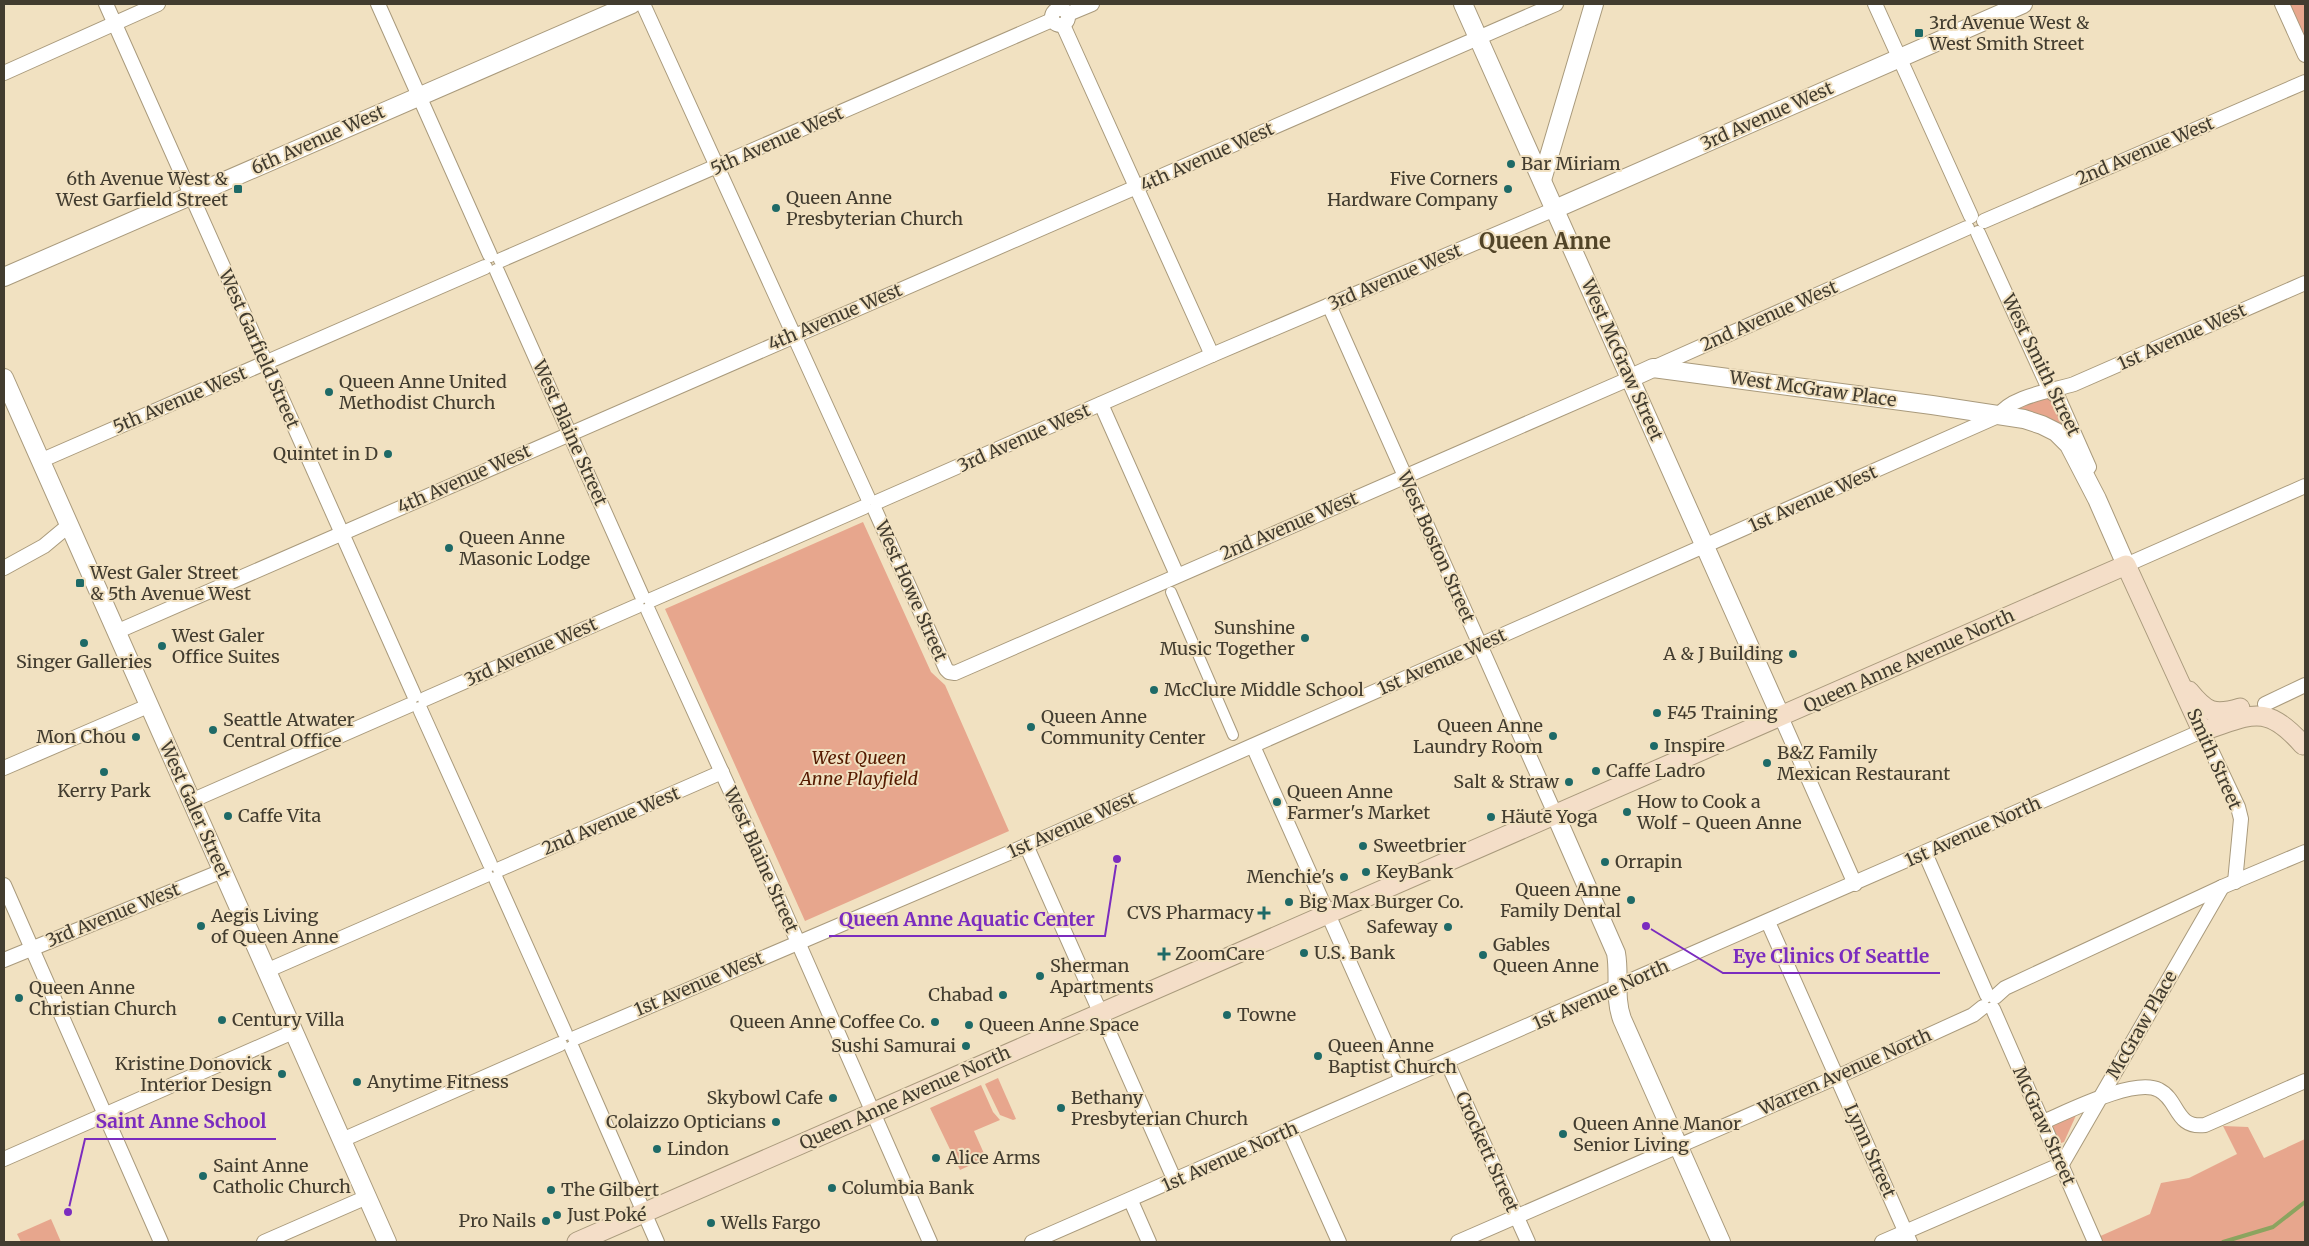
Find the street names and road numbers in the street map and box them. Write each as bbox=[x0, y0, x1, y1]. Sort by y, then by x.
street label: 3rd Avenue West bbox=[1697, 76, 1837, 155]
street label: 6th Avenue West bbox=[247, 100, 388, 179]
street label: 5th Avenue West bbox=[707, 101, 847, 180]
street label: 2nd Avenue West bbox=[2072, 111, 2217, 190]
street label: 4th Avenue West bbox=[1136, 117, 1277, 196]
street label: 3rd Avenue West bbox=[1325, 238, 1465, 315]
street label: West Garfield Street bbox=[214, 265, 305, 432]
street label: West McGraw Street bbox=[1576, 274, 1669, 444]
street label: 2nd Avenue West bbox=[1697, 275, 1841, 356]
street label: 4th Avenue West bbox=[764, 278, 906, 355]
street label: West Smith Street bbox=[1997, 289, 2086, 440]
street label: 1st Avenue West bbox=[2114, 298, 2250, 375]
street label: West Blaine Street bbox=[528, 356, 613, 509]
street label: 5th Avenue West bbox=[110, 361, 250, 438]
street label: West McGraw Place bbox=[1727, 365, 1898, 412]
street label: 3rd Avenue West bbox=[954, 398, 1094, 477]
street label: 4th Avenue West bbox=[393, 439, 534, 518]
street label: 1st Avenue West bbox=[1745, 460, 1881, 537]
street label: West Boston Street bbox=[1392, 467, 1480, 626]
street label: 2nd Avenue West bbox=[1216, 486, 1361, 565]
street label: West Howe Street bbox=[870, 516, 953, 665]
street label: Queen Anne Avenue North bbox=[1800, 604, 2018, 718]
street label: 3rd Avenue West bbox=[461, 612, 601, 691]
street label: 1st Avenue West bbox=[1374, 623, 1510, 700]
street label: Smith Street bbox=[2182, 705, 2247, 813]
street label: West Galer Street bbox=[154, 736, 236, 882]
street label: 2nd Avenue West bbox=[538, 781, 683, 860]
street label: West Blaine Street bbox=[719, 783, 804, 936]
street label: 1st Avenue West bbox=[1004, 786, 1140, 863]
street label: 1st Avenue North bbox=[1901, 791, 2045, 872]
street label: 3rd Avenue West bbox=[42, 877, 183, 952]
street label: 1st Avenue West bbox=[631, 946, 767, 1021]
street label: 1st Avenue North bbox=[1529, 954, 1673, 1035]
street label: McGraw Place bbox=[2101, 966, 2182, 1083]
street label: Warren Avenue North bbox=[1754, 1023, 1935, 1120]
street label: Queen Anne Avenue North bbox=[796, 1041, 1014, 1155]
street label: McGraw Street bbox=[2008, 1063, 2081, 1189]
street label: Crockett Street bbox=[1451, 1088, 1524, 1216]
street label: Lynn Street bbox=[1840, 1100, 1901, 1201]
street label: 1st Avenue North bbox=[1158, 1116, 1302, 1197]

